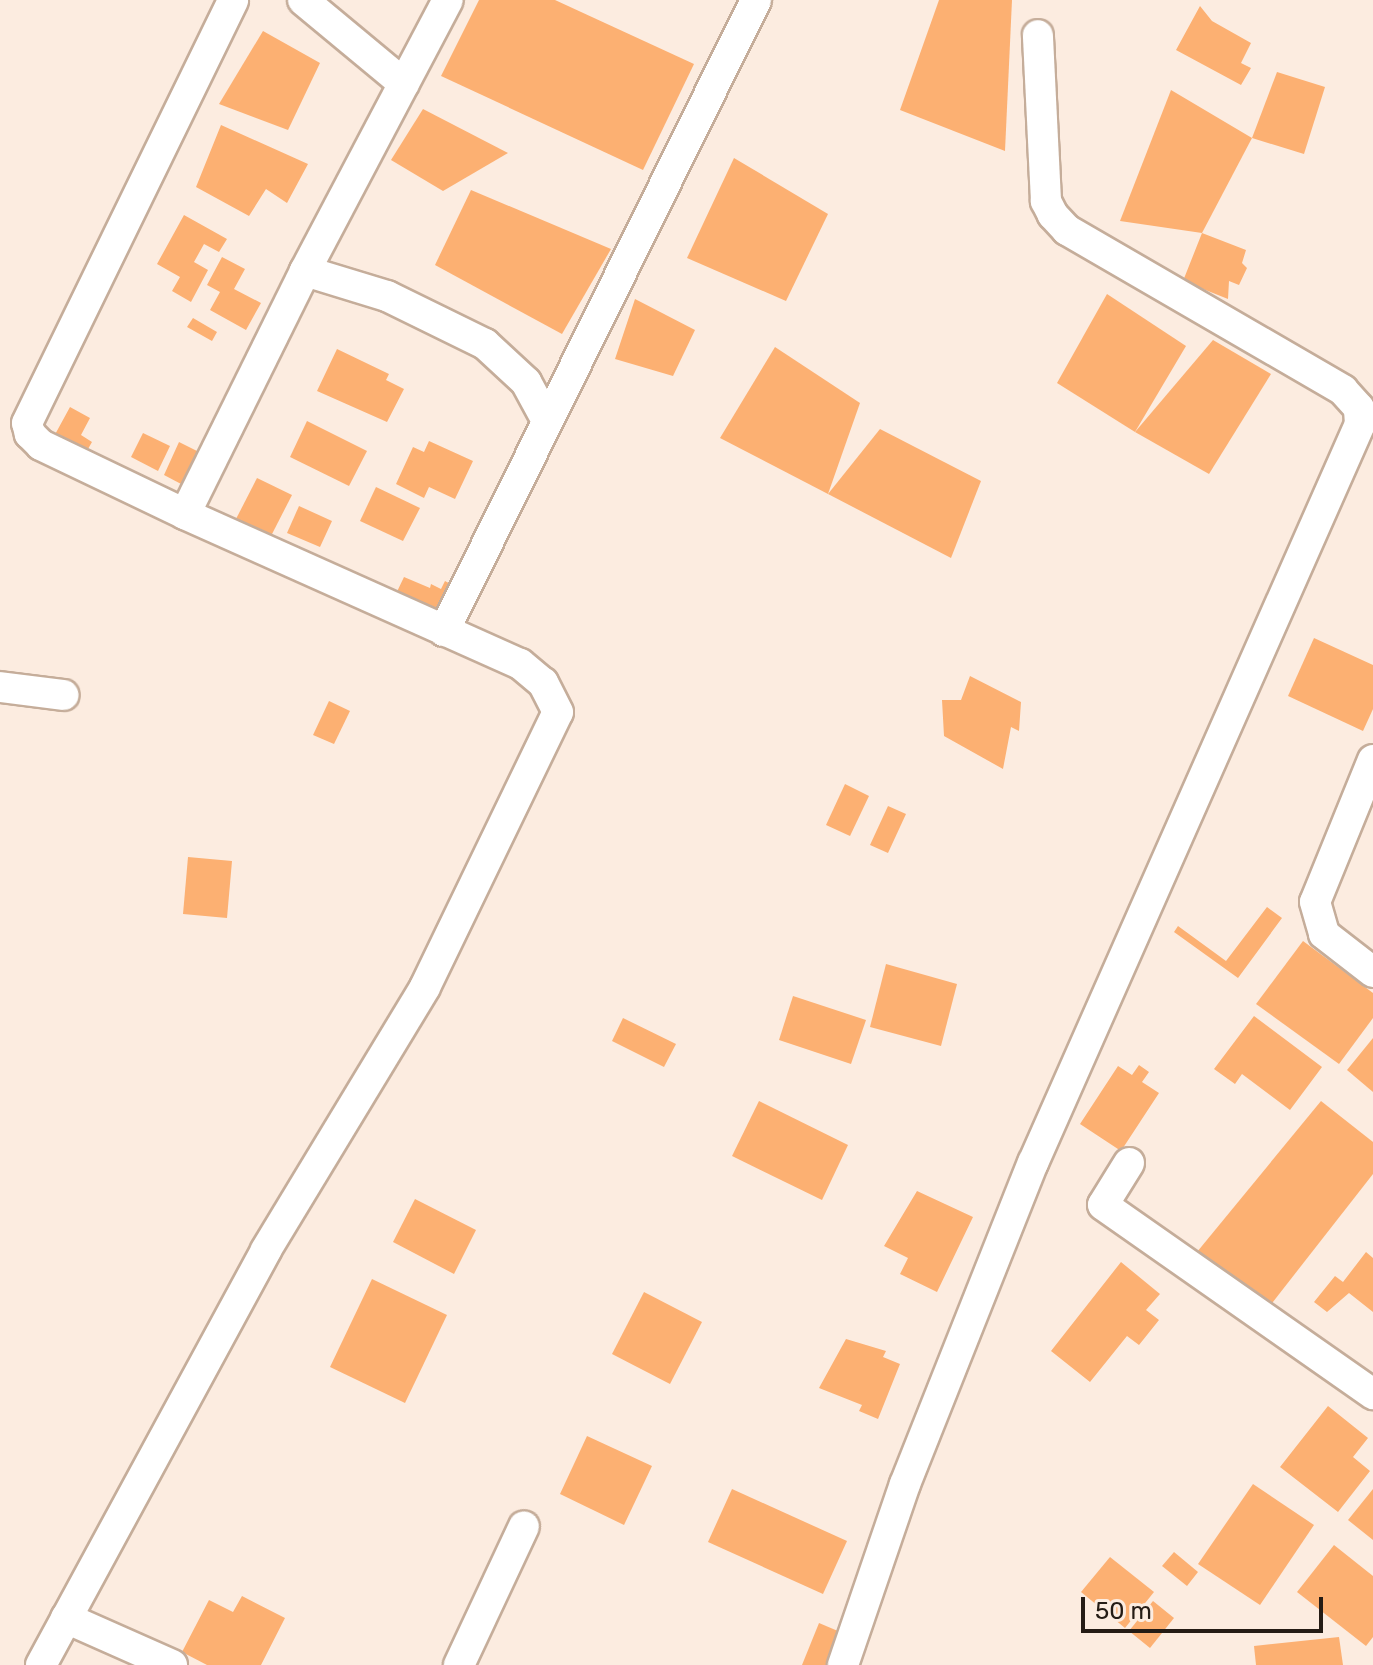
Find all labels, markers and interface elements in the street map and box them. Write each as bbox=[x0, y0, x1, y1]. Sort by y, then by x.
scale bar bbox=[1085, 1581, 1327, 1631]
text: 50 m bbox=[1095, 1597, 1152, 1625]

